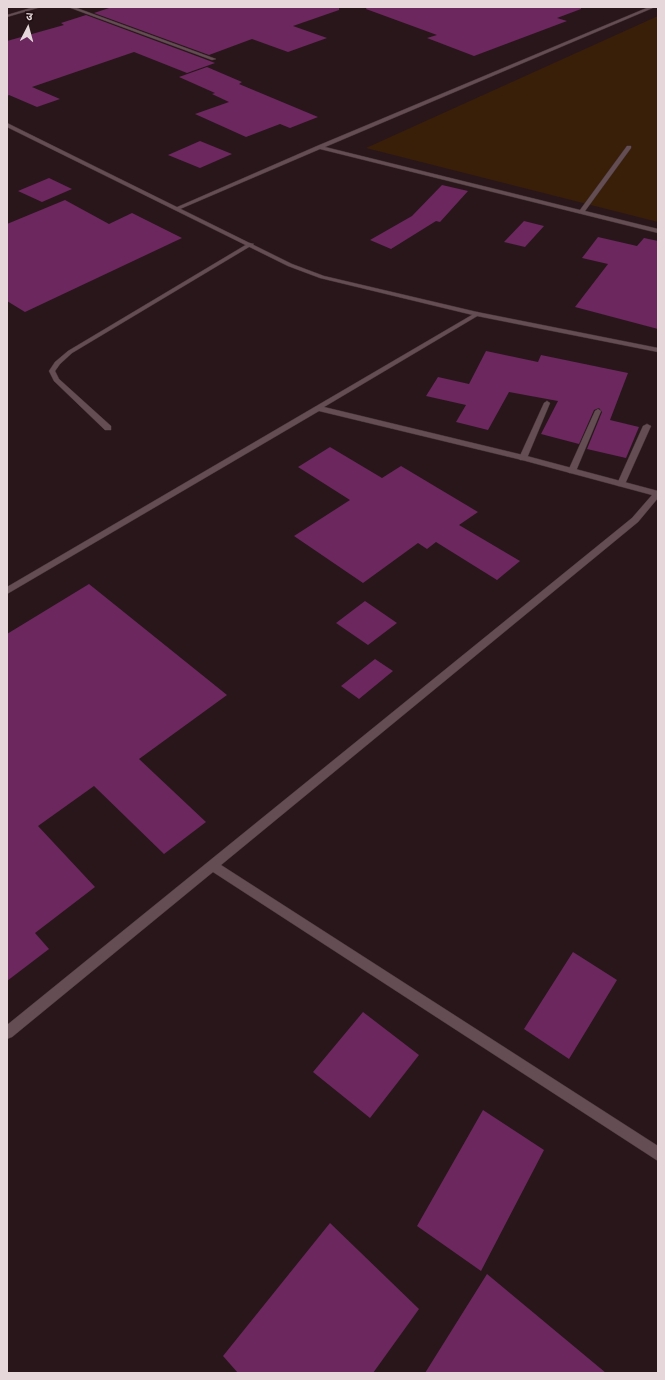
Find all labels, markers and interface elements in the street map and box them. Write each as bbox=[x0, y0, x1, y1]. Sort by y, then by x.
north arrow bbox=[8, 8, 48, 48]
text: उ bbox=[25, 8, 33, 23]

